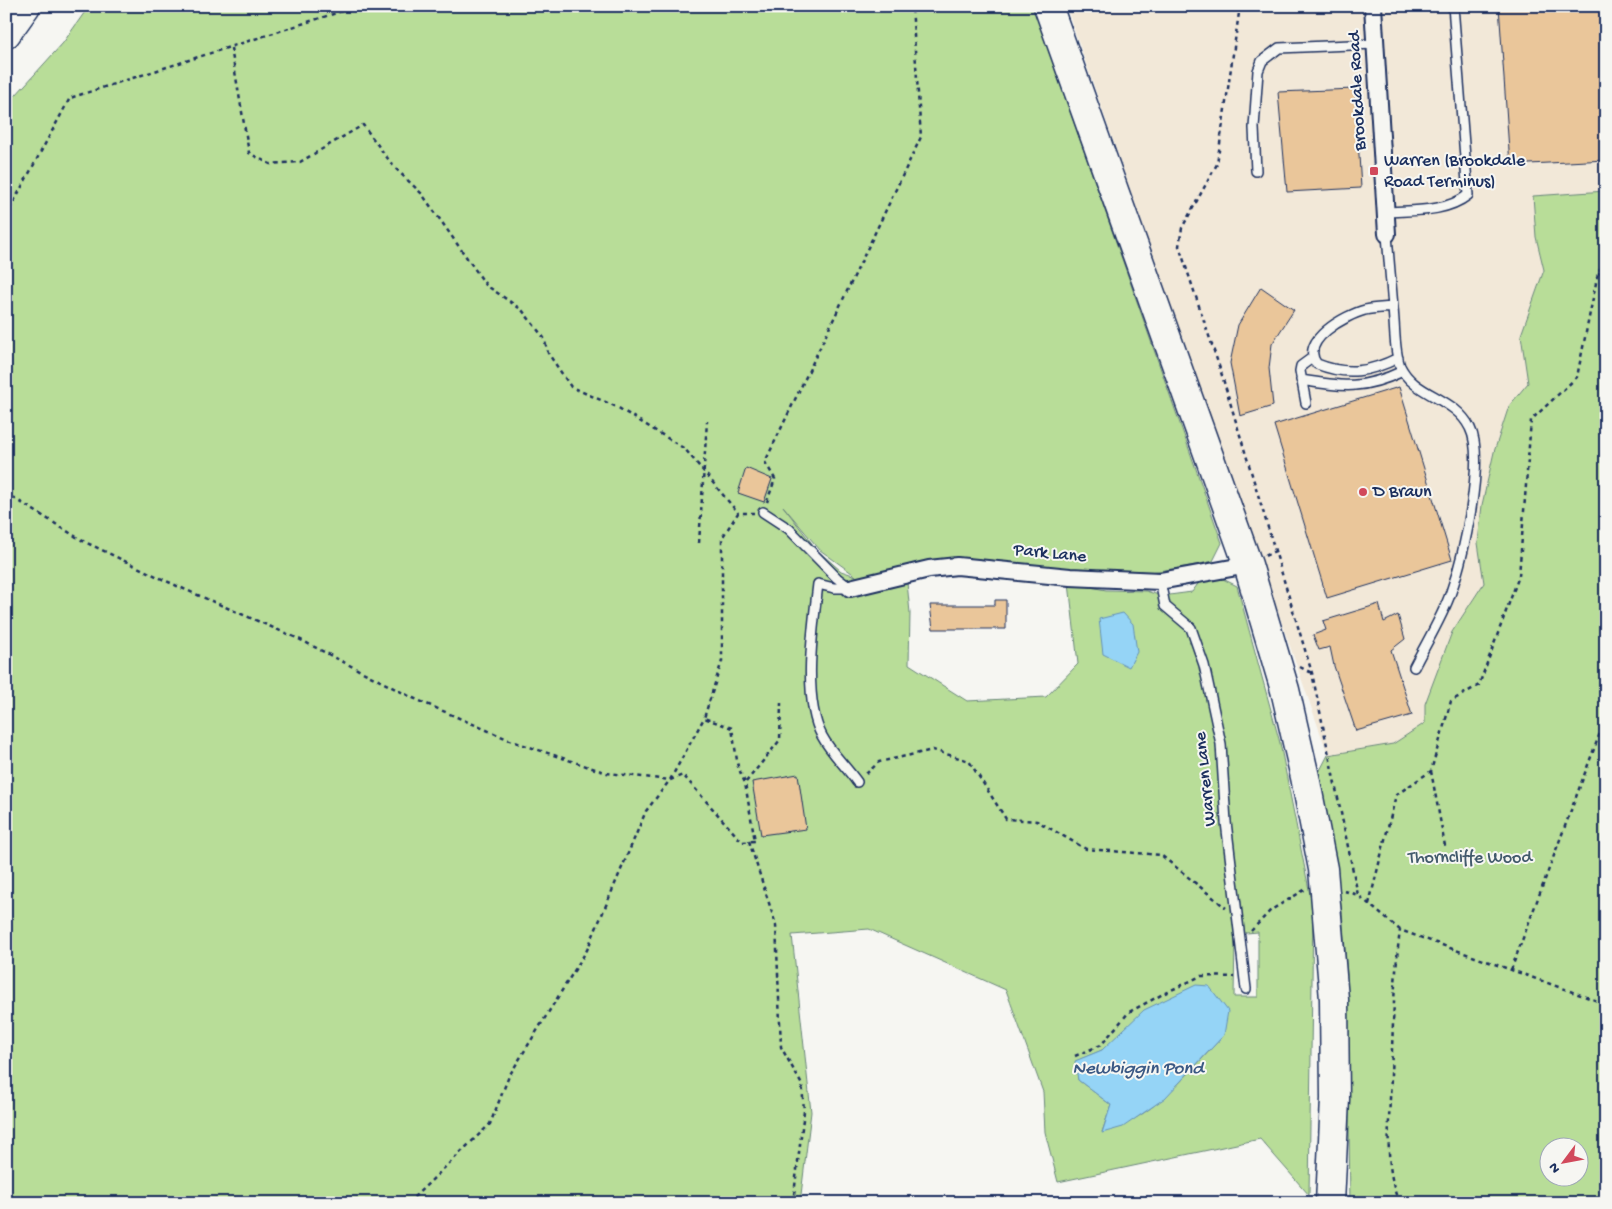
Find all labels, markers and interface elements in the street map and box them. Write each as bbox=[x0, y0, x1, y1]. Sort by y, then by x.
street label: Brookdale Road bbox=[1344, 29, 1372, 152]
place label: Warren (Brookdale Road Terminus) bbox=[1384, 151, 1526, 193]
marker: Warren (Brookdale Road Terminus) bbox=[1368, 165, 1380, 177]
place label: D Braun bbox=[1372, 482, 1432, 503]
marker: D Braun bbox=[1357, 486, 1369, 498]
street label: Park Lane bbox=[1012, 540, 1088, 568]
street label: Warren Lane bbox=[1191, 730, 1221, 827]
park label: Thorncliffe Wood bbox=[1407, 848, 1533, 869]
water label: Newbiggin Pond bbox=[1073, 1058, 1205, 1081]
north arrow bbox=[1540, 1136, 1590, 1186]
text: N bbox=[1545, 1159, 1565, 1176]

